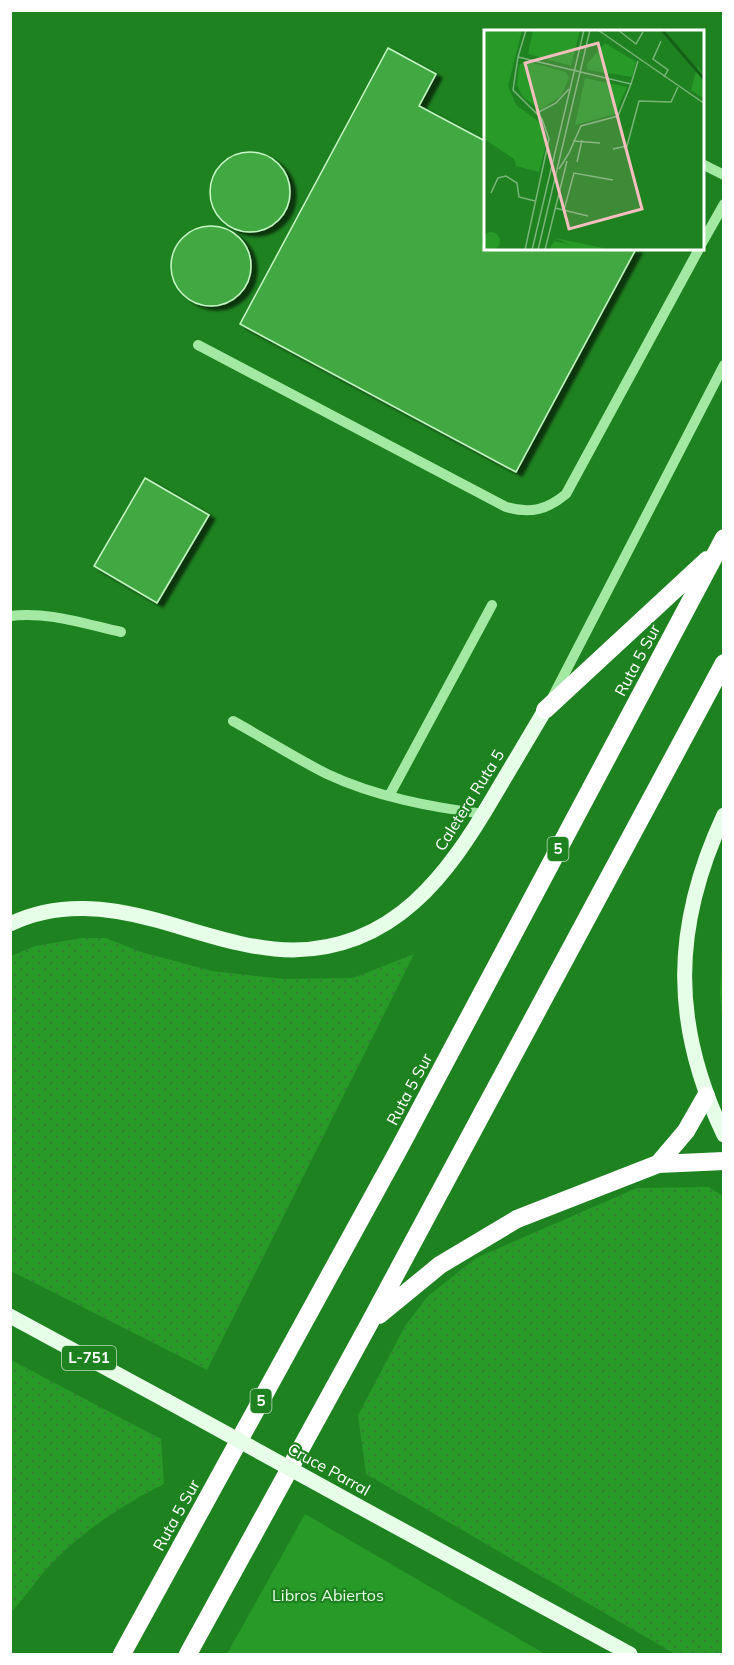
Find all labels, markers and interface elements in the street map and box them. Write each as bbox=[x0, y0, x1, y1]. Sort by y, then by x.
inset map bbox=[484, 30, 704, 250]
street label: Ruta 5 Sur bbox=[610, 620, 664, 699]
street label: Caletera Ruta 5 bbox=[430, 746, 508, 854]
road number: 5 bbox=[548, 837, 568, 861]
street label: Ruta 5 Sur bbox=[382, 1049, 436, 1128]
road number: L-751 bbox=[62, 1346, 116, 1370]
road number: 5 bbox=[250, 1389, 272, 1413]
street label: Cruce Parral bbox=[284, 1438, 374, 1500]
street label: Ruta 5 Sur bbox=[148, 1476, 204, 1554]
park label: Libros Abiertos bbox=[272, 1585, 384, 1605]

